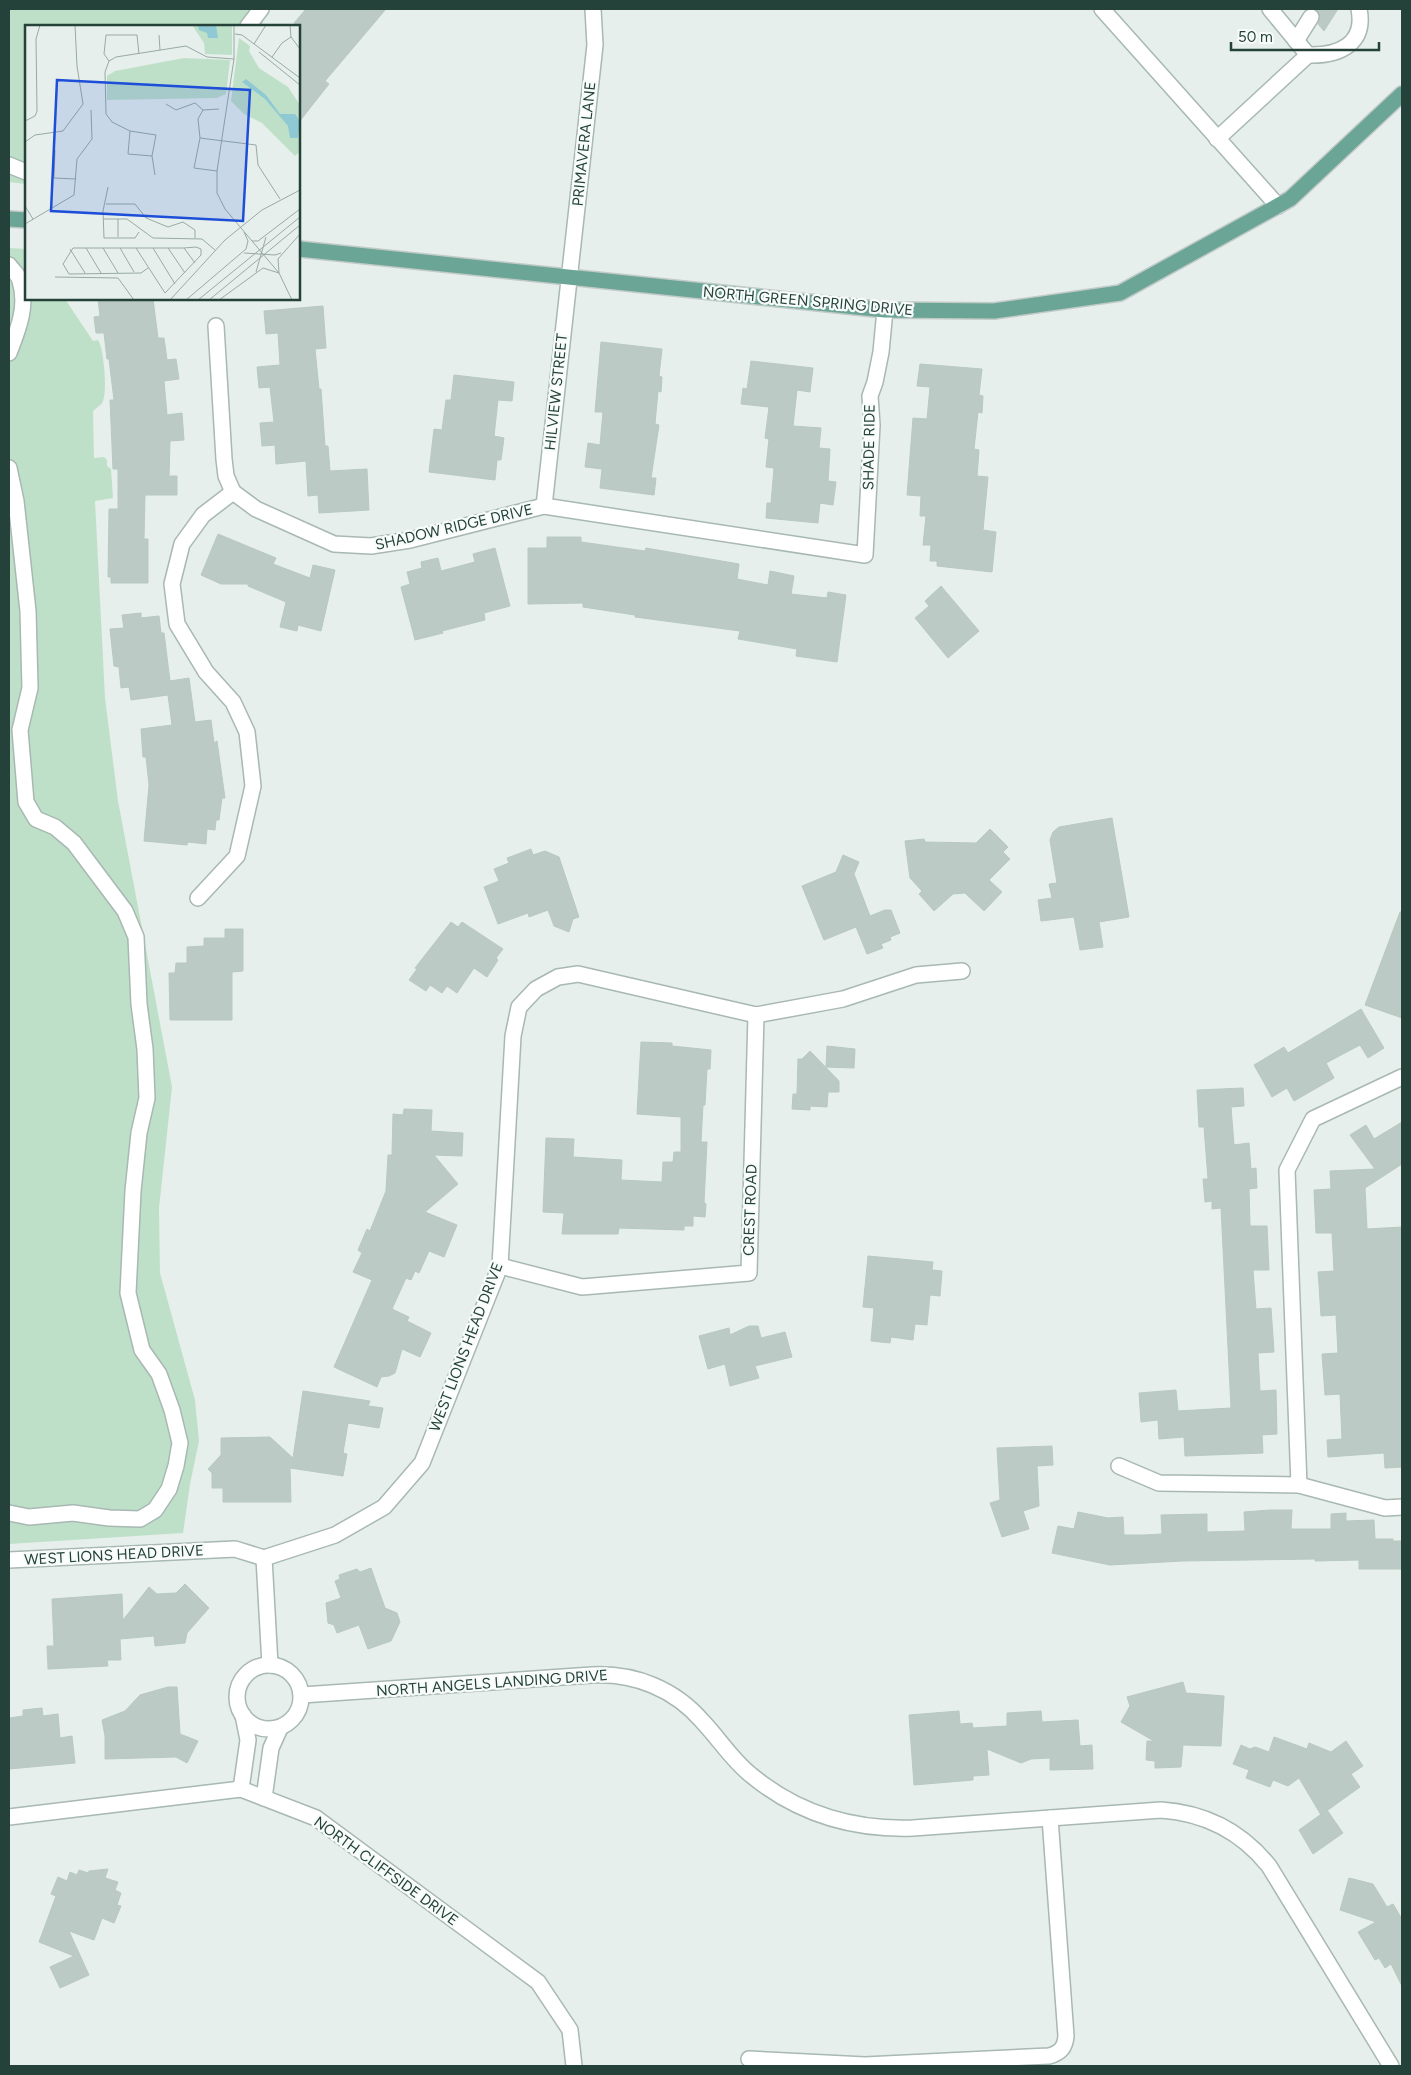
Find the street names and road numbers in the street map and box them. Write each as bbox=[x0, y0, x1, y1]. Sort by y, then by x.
street label: PRIMAVERA LANE bbox=[568, 81, 600, 207]
street label: NORTH GREEN SPRING DRIVE bbox=[702, 283, 914, 319]
street label: HILVIEW STREET bbox=[541, 332, 571, 451]
street label: SHADE RIDE bbox=[859, 404, 879, 490]
street label: SHADOW RIDGE DRIVE bbox=[373, 500, 535, 554]
street label: CREST ROAD bbox=[739, 1164, 761, 1256]
street label: WEST LIONS HEAD DRIVE bbox=[425, 1260, 507, 1434]
street label: WEST LIONS HEAD DRIVE bbox=[24, 1541, 204, 1569]
street label: NORTH ANGELS LANDING DRIVE bbox=[375, 1666, 609, 1700]
street label: NORTH CLIFFSIDE DRIVE bbox=[310, 1813, 462, 1929]

